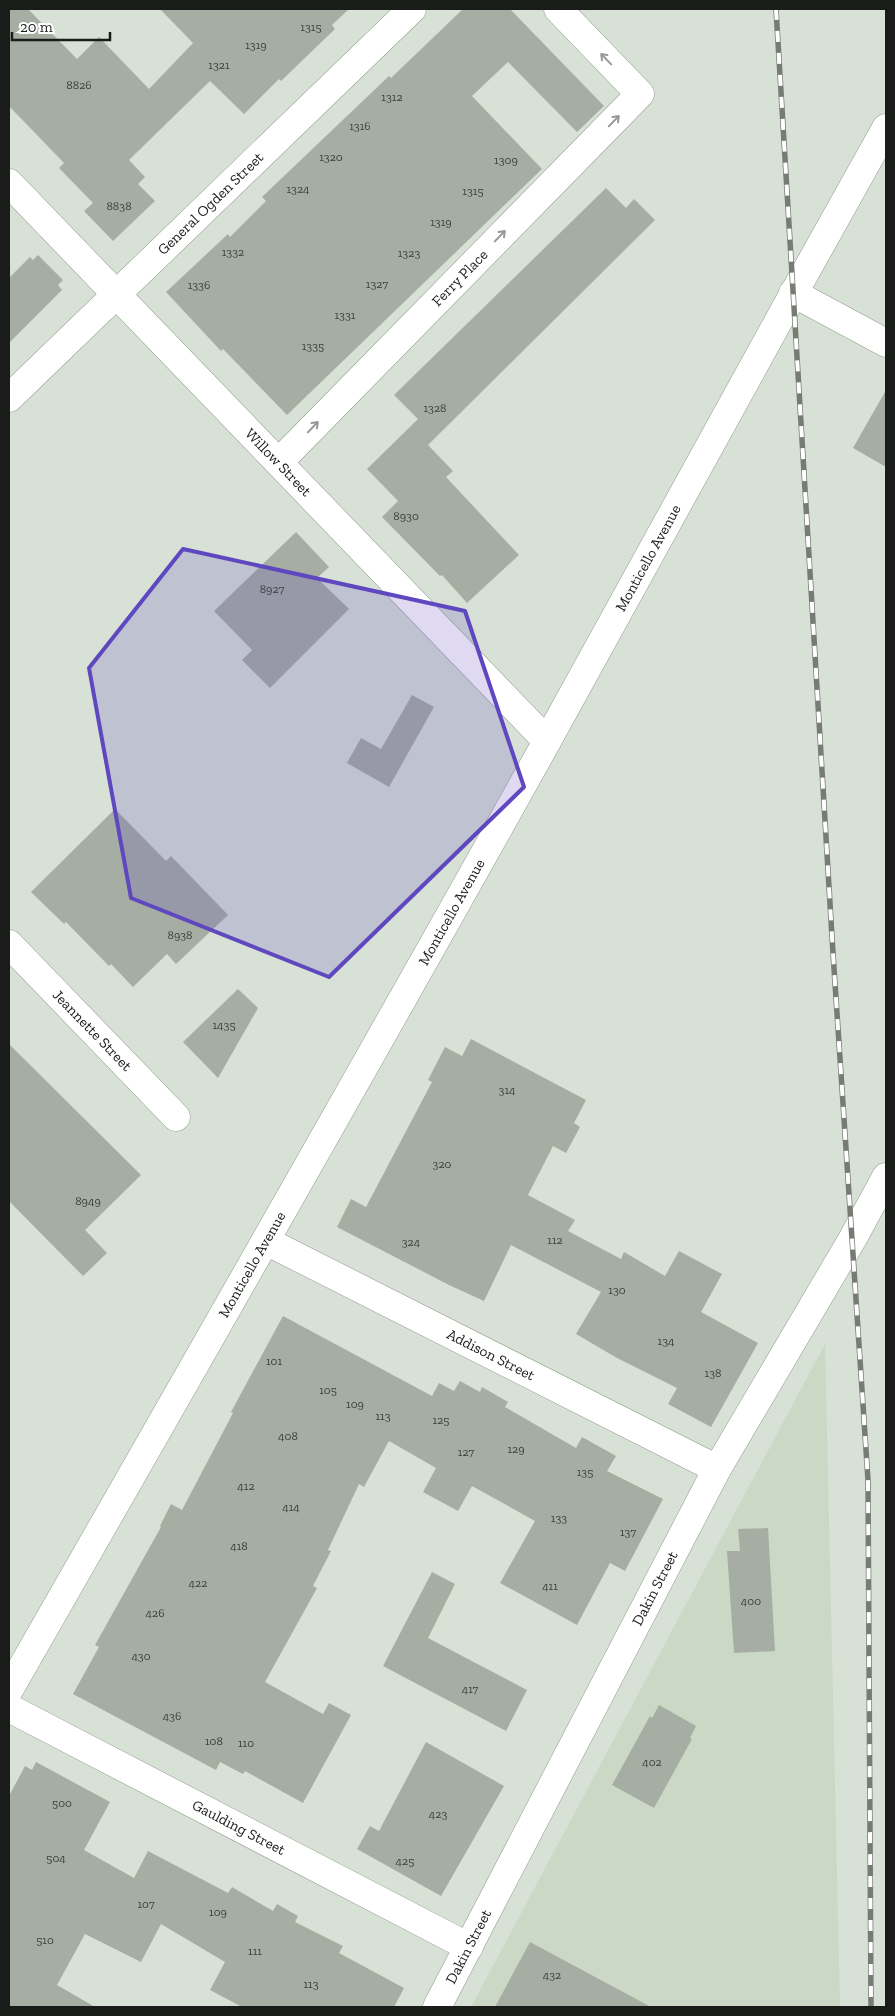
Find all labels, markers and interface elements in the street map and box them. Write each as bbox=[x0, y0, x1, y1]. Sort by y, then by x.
scale bar bbox=[12, 10, 110, 42]
text: 20 m bbox=[20, 18, 53, 36]
house number: 1315 bbox=[300, 20, 322, 34]
house number: 1319 bbox=[245, 38, 267, 52]
one-way arrow bbox=[601, 53, 613, 65]
house number: 1321 bbox=[208, 58, 230, 72]
house number: 8826 bbox=[66, 78, 92, 92]
house number: 1312 bbox=[381, 90, 403, 104]
one-way arrow bbox=[608, 114, 620, 127]
house number: 1316 bbox=[349, 119, 371, 133]
street label: General Ogden Street bbox=[154, 148, 267, 259]
house number: 1320 bbox=[319, 150, 343, 164]
house number: 1309 bbox=[494, 153, 518, 167]
house number: 1324 bbox=[286, 182, 310, 196]
house number: 1315 bbox=[462, 184, 484, 198]
house number: 8838 bbox=[106, 199, 132, 213]
house number: 1319 bbox=[430, 215, 452, 229]
one-way arrow bbox=[494, 230, 506, 243]
house number: 1332 bbox=[222, 245, 244, 259]
house number: 1323 bbox=[398, 246, 420, 260]
street label: Ferry Place bbox=[428, 246, 491, 310]
house number: 1327 bbox=[366, 277, 389, 291]
house number: 1336 bbox=[188, 278, 210, 292]
house number: 1331 bbox=[335, 308, 356, 322]
house number: 1335 bbox=[302, 339, 324, 353]
house number: 1328 bbox=[423, 401, 447, 415]
one-way arrow bbox=[307, 421, 319, 434]
street label: Willow Street bbox=[241, 425, 316, 500]
street label: Monticello Avenue bbox=[612, 501, 685, 615]
house number: 8930 bbox=[393, 509, 419, 523]
house number: 8927 bbox=[260, 582, 285, 596]
street label: Monticello Avenue bbox=[415, 856, 489, 968]
house number: 8938 bbox=[167, 928, 193, 942]
street label: Jeannette Street bbox=[49, 986, 136, 1075]
house number: 1435 bbox=[212, 1018, 236, 1032]
house number: 314 bbox=[499, 1083, 516, 1097]
house number: 320 bbox=[433, 1157, 452, 1171]
house number: 8949 bbox=[75, 1194, 101, 1208]
street label: Monticello Avenue bbox=[215, 1208, 289, 1321]
house number: 112 bbox=[547, 1233, 563, 1247]
house number: 324 bbox=[402, 1235, 421, 1249]
house number: 130 bbox=[608, 1283, 626, 1297]
street label: Addison Street bbox=[444, 1325, 538, 1385]
house number: 134 bbox=[658, 1334, 675, 1348]
house number: 101 bbox=[266, 1354, 282, 1368]
house number: 138 bbox=[705, 1366, 721, 1380]
house number: 105 bbox=[319, 1383, 337, 1397]
house number: 109 bbox=[346, 1397, 364, 1411]
house number: 113 bbox=[375, 1409, 391, 1423]
house number: 125 bbox=[433, 1413, 449, 1427]
house number: 408 bbox=[278, 1429, 298, 1443]
house number: 129 bbox=[507, 1442, 525, 1456]
house number: 127 bbox=[458, 1445, 475, 1459]
house number: 135 bbox=[577, 1465, 593, 1479]
house number: 412 bbox=[237, 1479, 255, 1493]
house number: 414 bbox=[282, 1500, 300, 1514]
house number: 133 bbox=[551, 1511, 567, 1525]
house number: 137 bbox=[620, 1525, 636, 1539]
house number: 418 bbox=[230, 1539, 248, 1553]
street label: Dakin Street bbox=[628, 1548, 682, 1629]
house number: 422 bbox=[189, 1576, 207, 1590]
house number: 411 bbox=[542, 1579, 558, 1593]
house number: 400 bbox=[741, 1594, 761, 1608]
house number: 426 bbox=[145, 1606, 165, 1620]
house number: 430 bbox=[131, 1649, 151, 1663]
house number: 417 bbox=[462, 1682, 479, 1696]
house number: 436 bbox=[163, 1709, 181, 1723]
house number: 108 bbox=[205, 1734, 223, 1748]
house number: 110 bbox=[238, 1736, 254, 1750]
house number: 402 bbox=[642, 1755, 662, 1769]
house number: 500 bbox=[52, 1796, 72, 1810]
street label: Gaulding Street bbox=[189, 1796, 289, 1859]
house number: 423 bbox=[429, 1807, 447, 1821]
house number: 504 bbox=[46, 1851, 66, 1865]
house number: 425 bbox=[396, 1854, 414, 1868]
house number: 107 bbox=[137, 1897, 155, 1911]
house number: 109 bbox=[209, 1905, 227, 1919]
street label: Dakin Street bbox=[442, 1906, 495, 1987]
house number: 510 bbox=[36, 1933, 54, 1947]
house number: 111 bbox=[248, 1944, 262, 1958]
house number: 432 bbox=[543, 1968, 561, 1982]
house number: 113 bbox=[303, 1977, 319, 1991]

